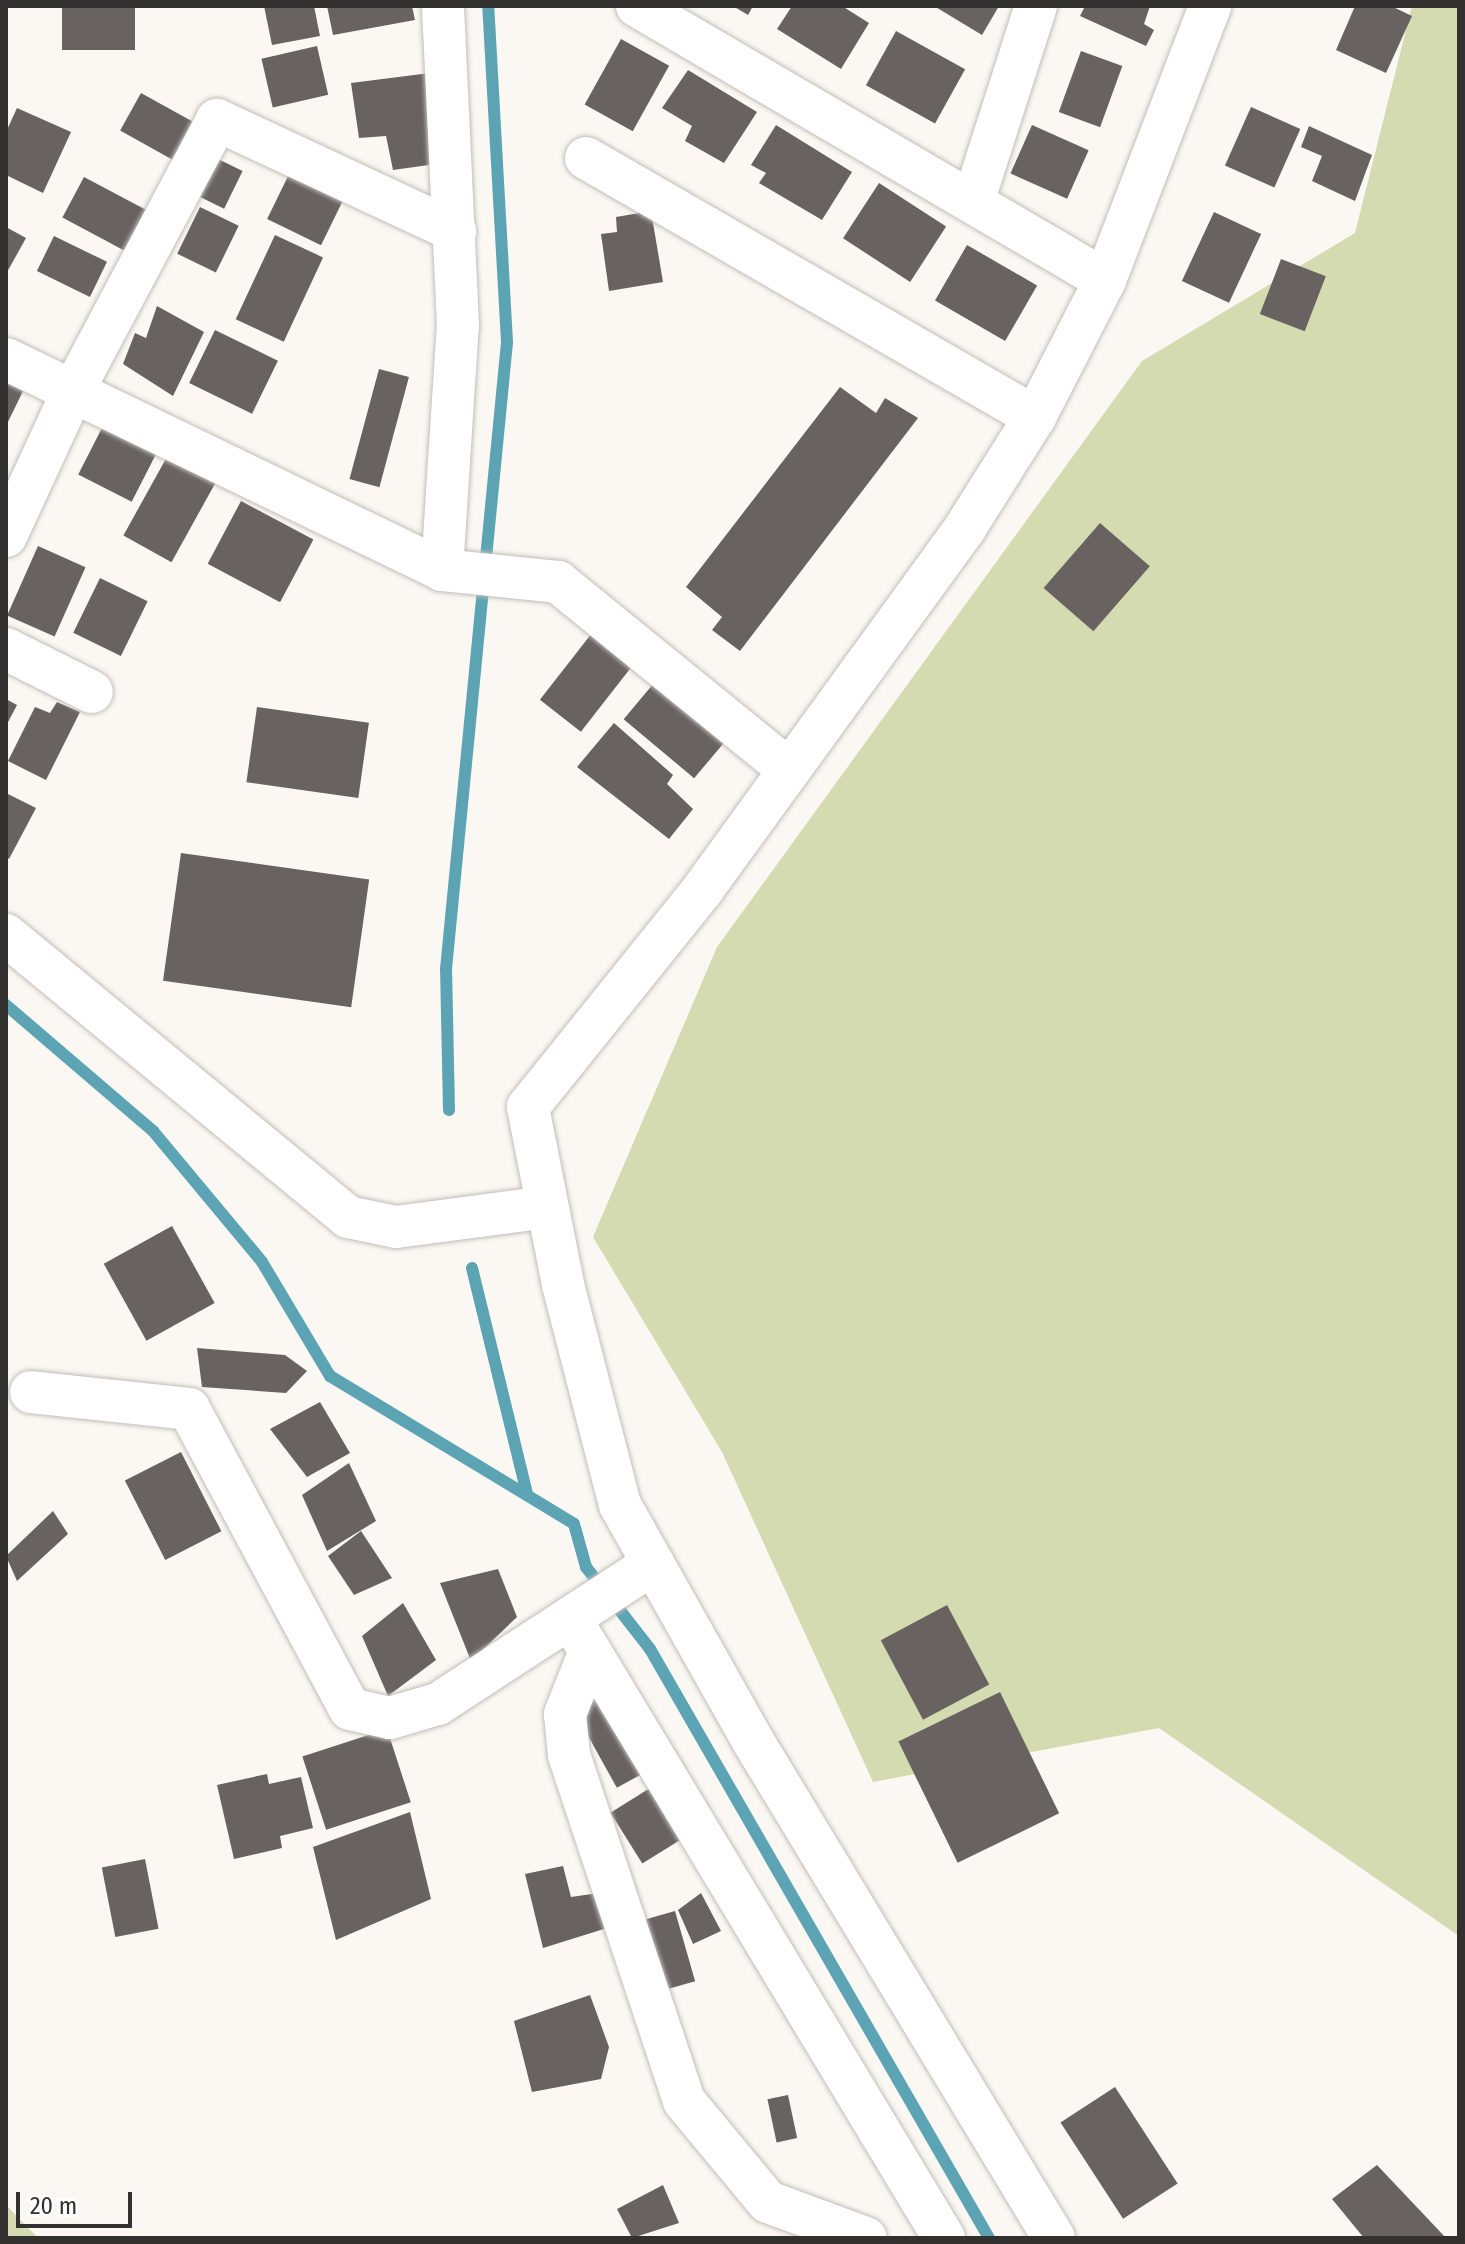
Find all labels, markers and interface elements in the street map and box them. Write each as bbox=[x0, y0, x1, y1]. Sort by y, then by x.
scale bar bbox=[20, 2176, 136, 2226]
text: 20 m bbox=[30, 2192, 77, 2220]

